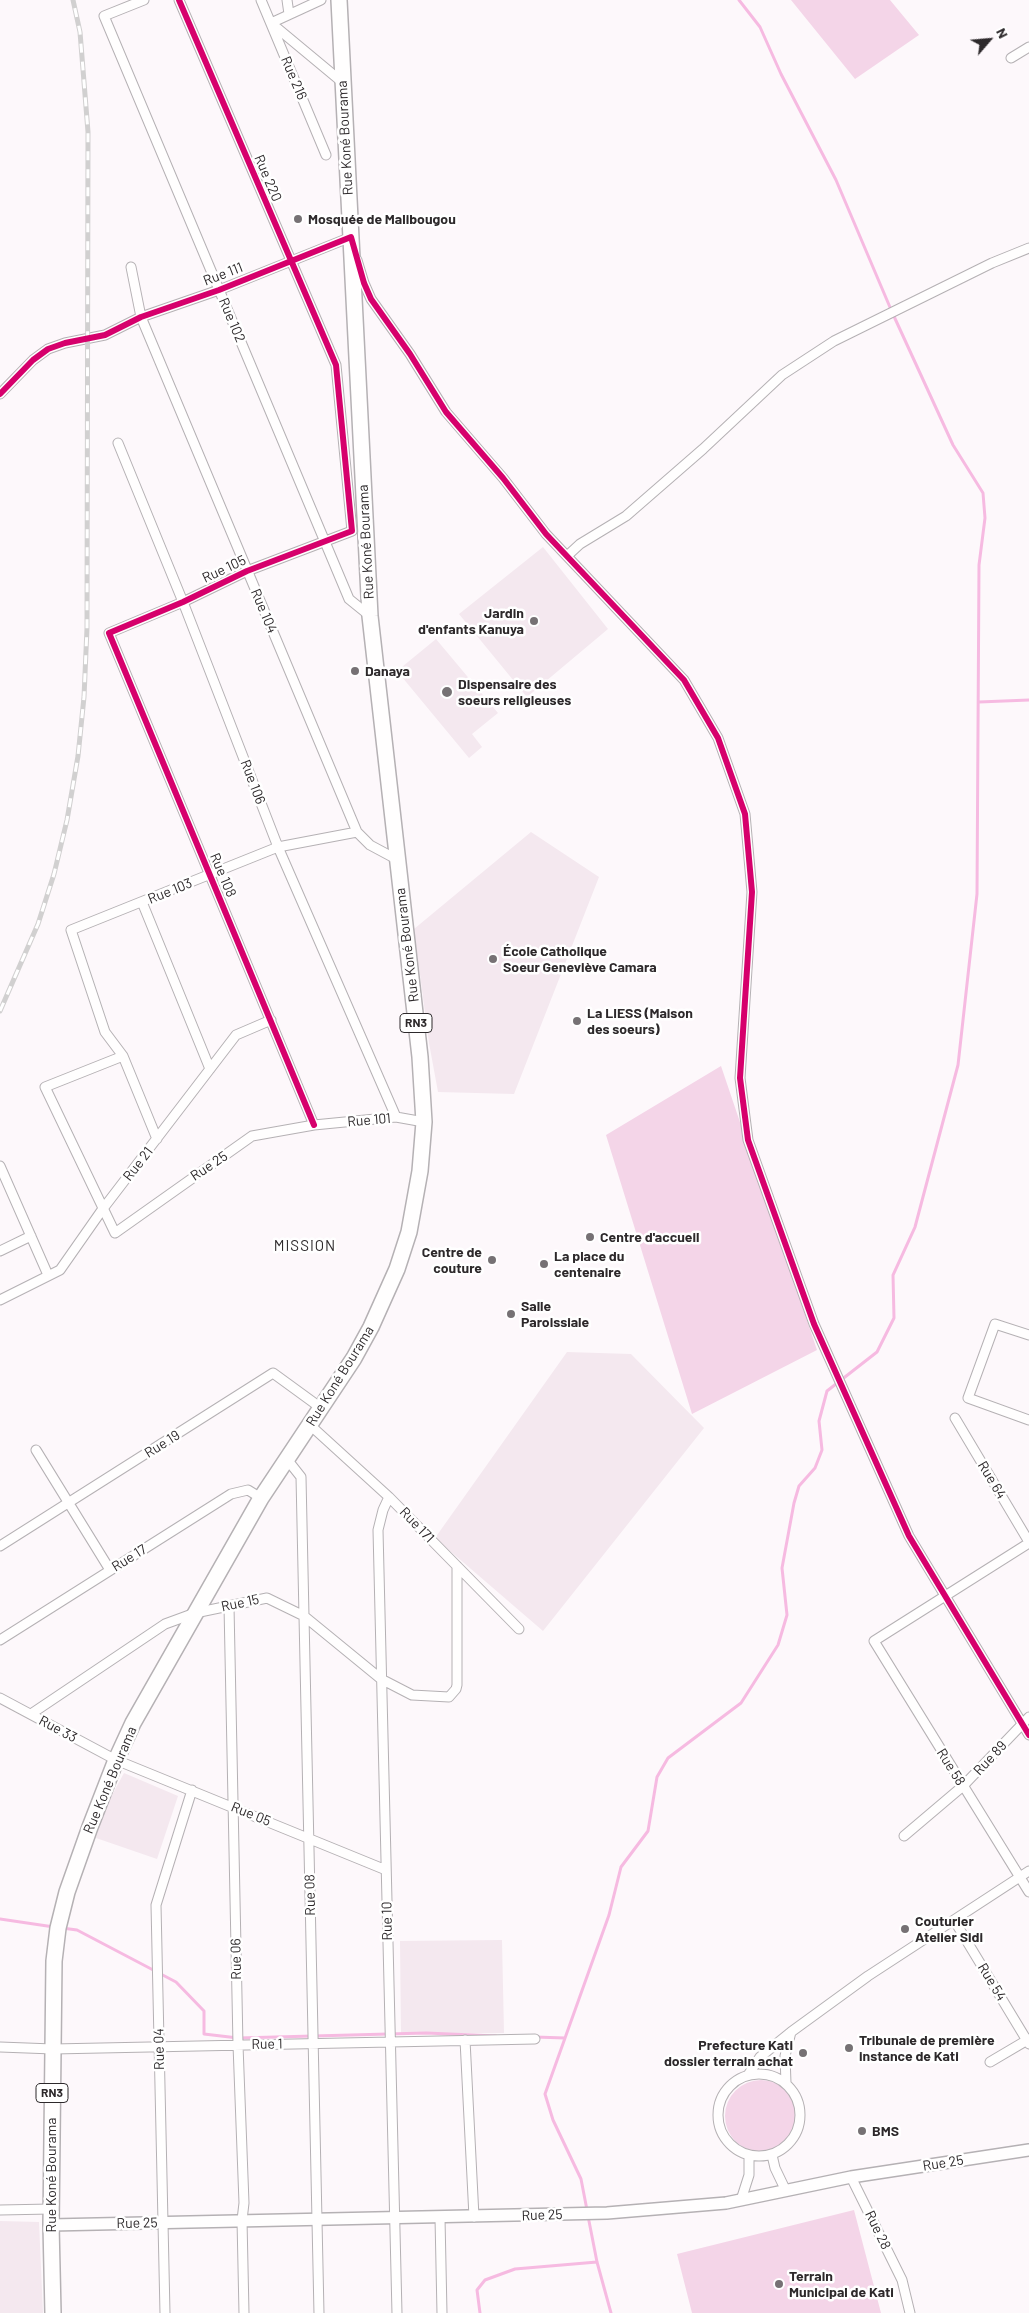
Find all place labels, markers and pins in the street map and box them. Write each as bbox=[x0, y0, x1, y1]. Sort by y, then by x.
place label: Mosquée de Malibougou bbox=[308, 211, 456, 227]
marker: Mosquée de Malibougou bbox=[292, 213, 304, 225]
place label: Jardin d'enfants Kanuya bbox=[418, 605, 524, 638]
marker: Jardin d'enfants Kanuya bbox=[528, 615, 540, 627]
place label: Danaya bbox=[365, 663, 410, 679]
marker: Danaya bbox=[349, 665, 361, 677]
place label: Dispensaire des soeurs religieuses bbox=[458, 676, 571, 709]
marker: Dispensaire des soeurs religieuses bbox=[440, 685, 454, 699]
place label: École Catholique Soeur Geneviève Camara bbox=[503, 943, 657, 976]
marker: École Catholique Soeur Geneviève Camara bbox=[487, 953, 499, 965]
place label: La LIESS (Maison des soeurs) bbox=[587, 1005, 693, 1038]
marker: La LIESS (Maison des soeurs) bbox=[571, 1015, 583, 1027]
place label: Centre d'accueil bbox=[600, 1229, 699, 1245]
marker: Centre d'accueil bbox=[584, 1231, 596, 1243]
place label: Centre de couture bbox=[422, 1244, 482, 1276]
place label: La place du centenaire bbox=[554, 1248, 624, 1280]
marker: Centre de couture bbox=[486, 1254, 498, 1266]
marker: La place du centenaire bbox=[538, 1258, 550, 1270]
place label: Salle Paroissiale bbox=[521, 1298, 589, 1330]
marker: Salle Paroissiale bbox=[505, 1308, 517, 1320]
place label: Couturier Atelier Sidi bbox=[915, 1913, 983, 1945]
marker: Couturier Atelier Sidi bbox=[899, 1923, 911, 1935]
place label: Tribunale de première instance de Kati bbox=[859, 2032, 995, 2064]
place label: Prefecture Kati dossier terrain achat bbox=[664, 2037, 793, 2070]
marker: Tribunale de première instance de Kati bbox=[843, 2042, 855, 2054]
marker: Prefecture Kati dossier terrain achat bbox=[797, 2047, 809, 2059]
place label: BMS bbox=[872, 2123, 899, 2139]
marker: BMS bbox=[856, 2125, 868, 2137]
place label: Terrain Municipal de Kati bbox=[789, 2268, 894, 2300]
marker: Terrain Municipal de Kati bbox=[773, 2278, 785, 2290]

